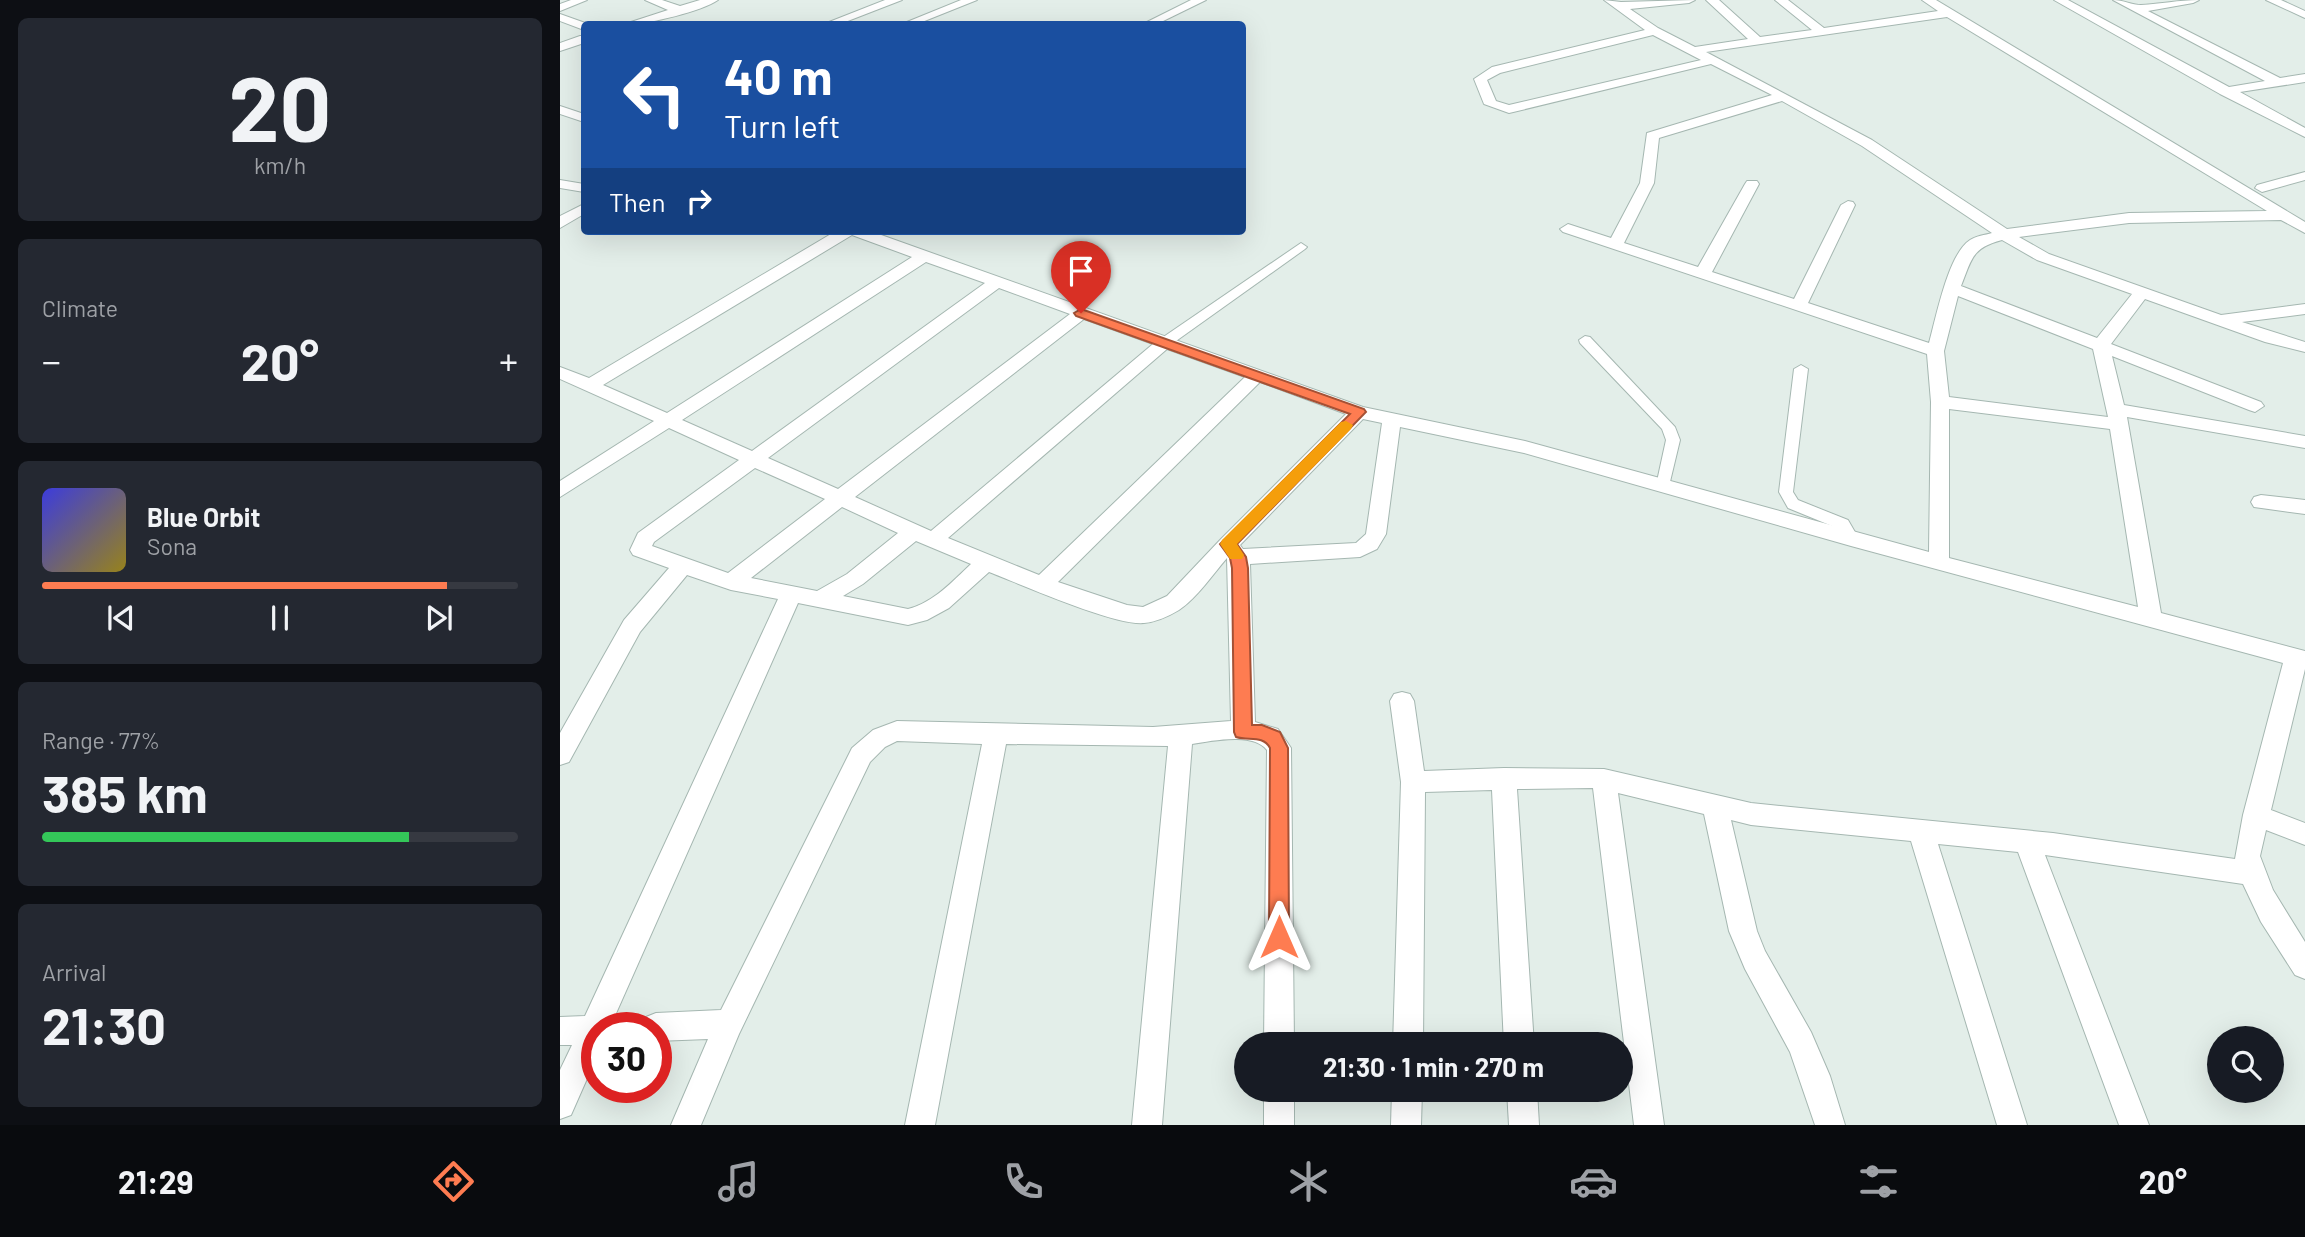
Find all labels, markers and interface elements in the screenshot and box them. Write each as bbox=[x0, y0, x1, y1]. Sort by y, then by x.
text: 40 m bbox=[724, 46, 832, 105]
icon: left bbox=[609, 49, 700, 140]
text: 20 bbox=[229, 51, 331, 160]
text: Turn left bbox=[724, 106, 841, 144]
text: km/h bbox=[254, 151, 306, 179]
icon: right bbox=[680, 182, 718, 220]
text: Then bbox=[609, 186, 666, 217]
pin bbox=[1051, 241, 1111, 313]
icon: arrive bbox=[1062, 252, 1100, 290]
text: Climate bbox=[42, 294, 118, 322]
text: 20° bbox=[241, 329, 319, 391]
text: − bbox=[42, 337, 61, 383]
text: + bbox=[499, 337, 518, 383]
text: Blue Orbit bbox=[147, 501, 260, 532]
text: Sona bbox=[147, 532, 197, 560]
icon: previous bbox=[102, 599, 140, 637]
icon: pause bbox=[261, 599, 299, 637]
icon: next bbox=[420, 599, 458, 637]
text: Range · 77% bbox=[42, 726, 160, 754]
text: 385 km bbox=[42, 761, 208, 823]
position arrow bbox=[1242, 900, 1316, 974]
text: Arrival bbox=[42, 958, 106, 986]
text: 21:30 bbox=[42, 993, 166, 1055]
speed limit sign: 30 bbox=[581, 1012, 672, 1103]
map controls bbox=[2207, 1026, 2284, 1103]
button: search bbox=[2207, 1026, 2284, 1103]
text: 21:30 · 1 min · 270 m bbox=[1323, 1051, 1544, 1082]
icon: directions bbox=[429, 1157, 478, 1206]
icon: music bbox=[714, 1157, 763, 1206]
icon: phone bbox=[999, 1157, 1048, 1206]
icon: climate bbox=[1284, 1157, 1333, 1206]
icon: car bbox=[1569, 1157, 1618, 1206]
icon: filters bbox=[1854, 1157, 1903, 1206]
text: 21:29 bbox=[118, 1162, 194, 1200]
text: 20° bbox=[2139, 1162, 2187, 1200]

